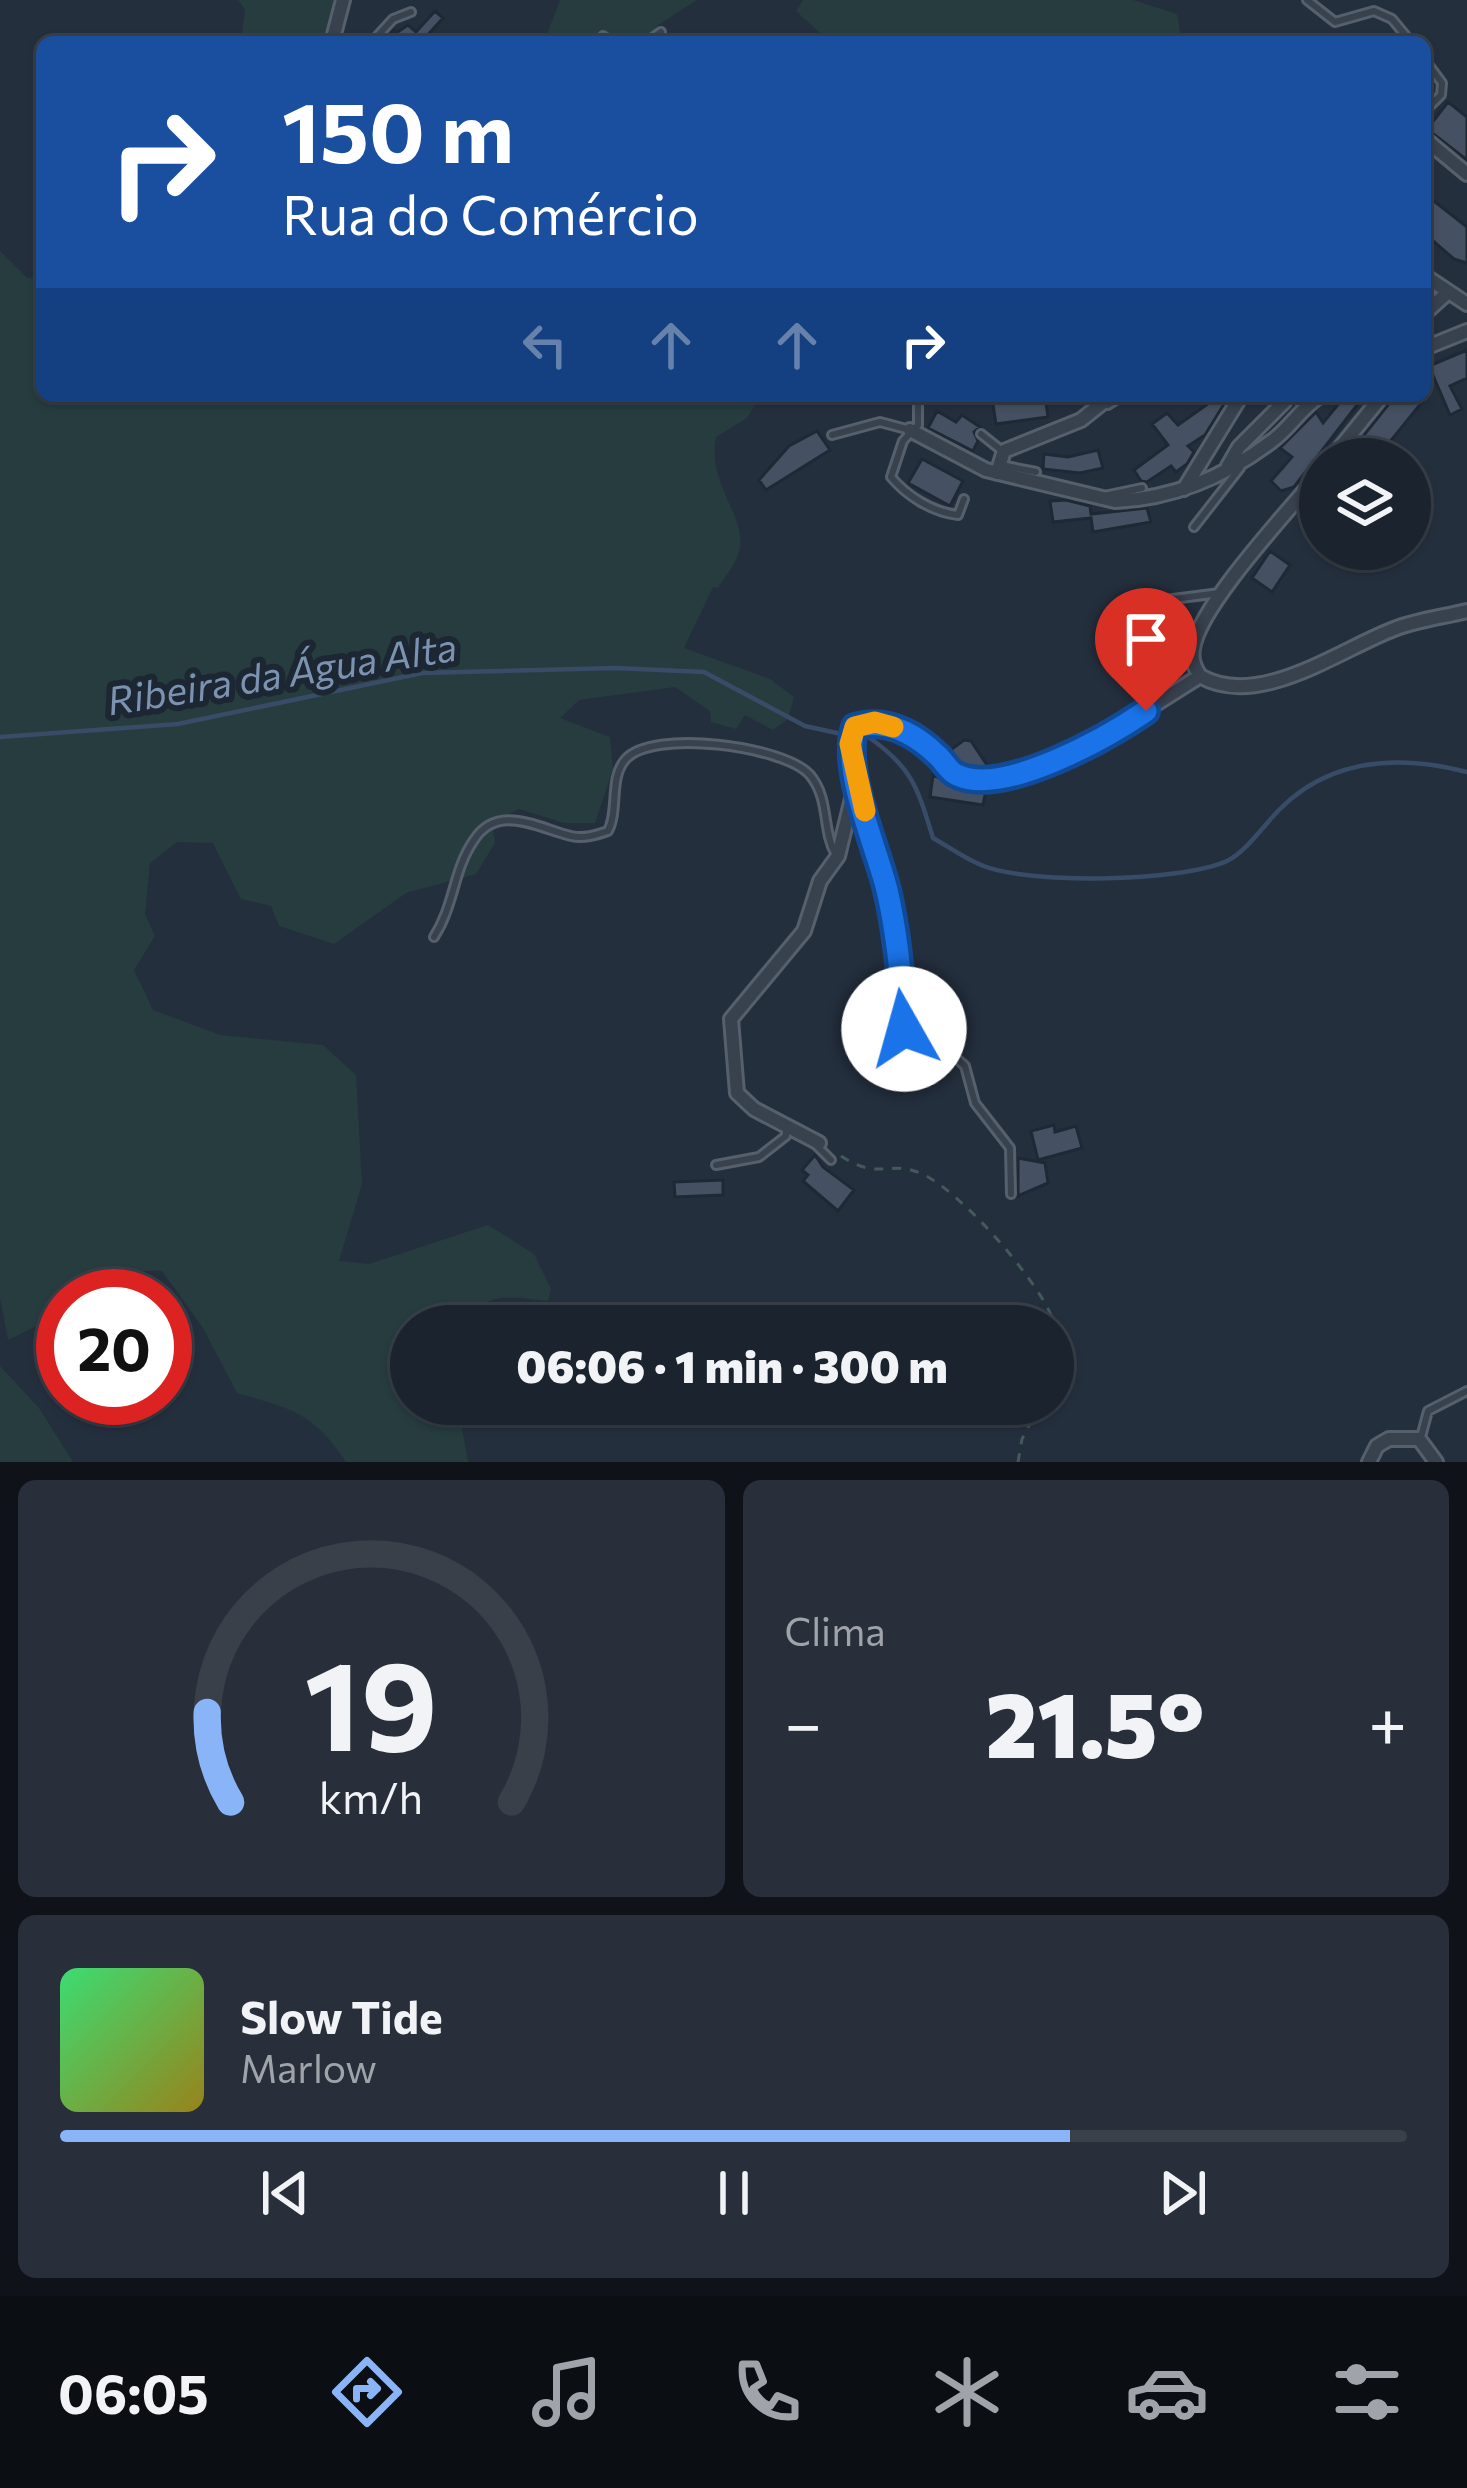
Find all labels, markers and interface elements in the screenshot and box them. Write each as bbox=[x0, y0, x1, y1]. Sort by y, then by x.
text: 150 m bbox=[282, 78, 514, 180]
icon: right bbox=[84, 84, 240, 240]
text: Rua do Comércio bbox=[282, 180, 699, 246]
icon: left bbox=[512, 312, 578, 378]
icon: ahead bbox=[638, 312, 704, 378]
icon: ahead bbox=[764, 312, 830, 378]
icon: right bbox=[890, 312, 956, 378]
map controls bbox=[1299, 438, 1431, 570]
button: layers bbox=[1299, 438, 1431, 570]
pin bbox=[1095, 588, 1197, 711]
icon: arrive bbox=[1113, 606, 1179, 672]
water label: Ribeira da Água Alta bbox=[103, 621, 460, 723]
position arrow bbox=[841, 966, 967, 1092]
speed limit sign: 20 bbox=[36, 1269, 192, 1425]
text: 06:06 · 1 min · 300 m bbox=[516, 1337, 948, 1392]
text: Clima bbox=[785, 1606, 886, 1654]
text: 19 bbox=[305, 1624, 438, 1777]
text: 21.5° bbox=[985, 1666, 1205, 1777]
text: − bbox=[785, 1681, 822, 1762]
text: + bbox=[1368, 1681, 1407, 1762]
text: km/h bbox=[319, 1769, 423, 1822]
text: Slow Tide bbox=[240, 1988, 443, 2043]
text: Marlow bbox=[240, 2043, 377, 2091]
icon: previous bbox=[252, 2160, 318, 2226]
icon: pause bbox=[701, 2160, 767, 2226]
icon: next bbox=[1150, 2160, 1216, 2226]
icon: directions bbox=[325, 2350, 409, 2434]
icon: music bbox=[525, 2350, 609, 2434]
icon: phone bbox=[725, 2350, 809, 2434]
icon: climate bbox=[925, 2350, 1009, 2434]
icon: car bbox=[1125, 2350, 1209, 2434]
icon: filters bbox=[1325, 2350, 1409, 2434]
text: 06:05 bbox=[58, 2359, 209, 2425]

